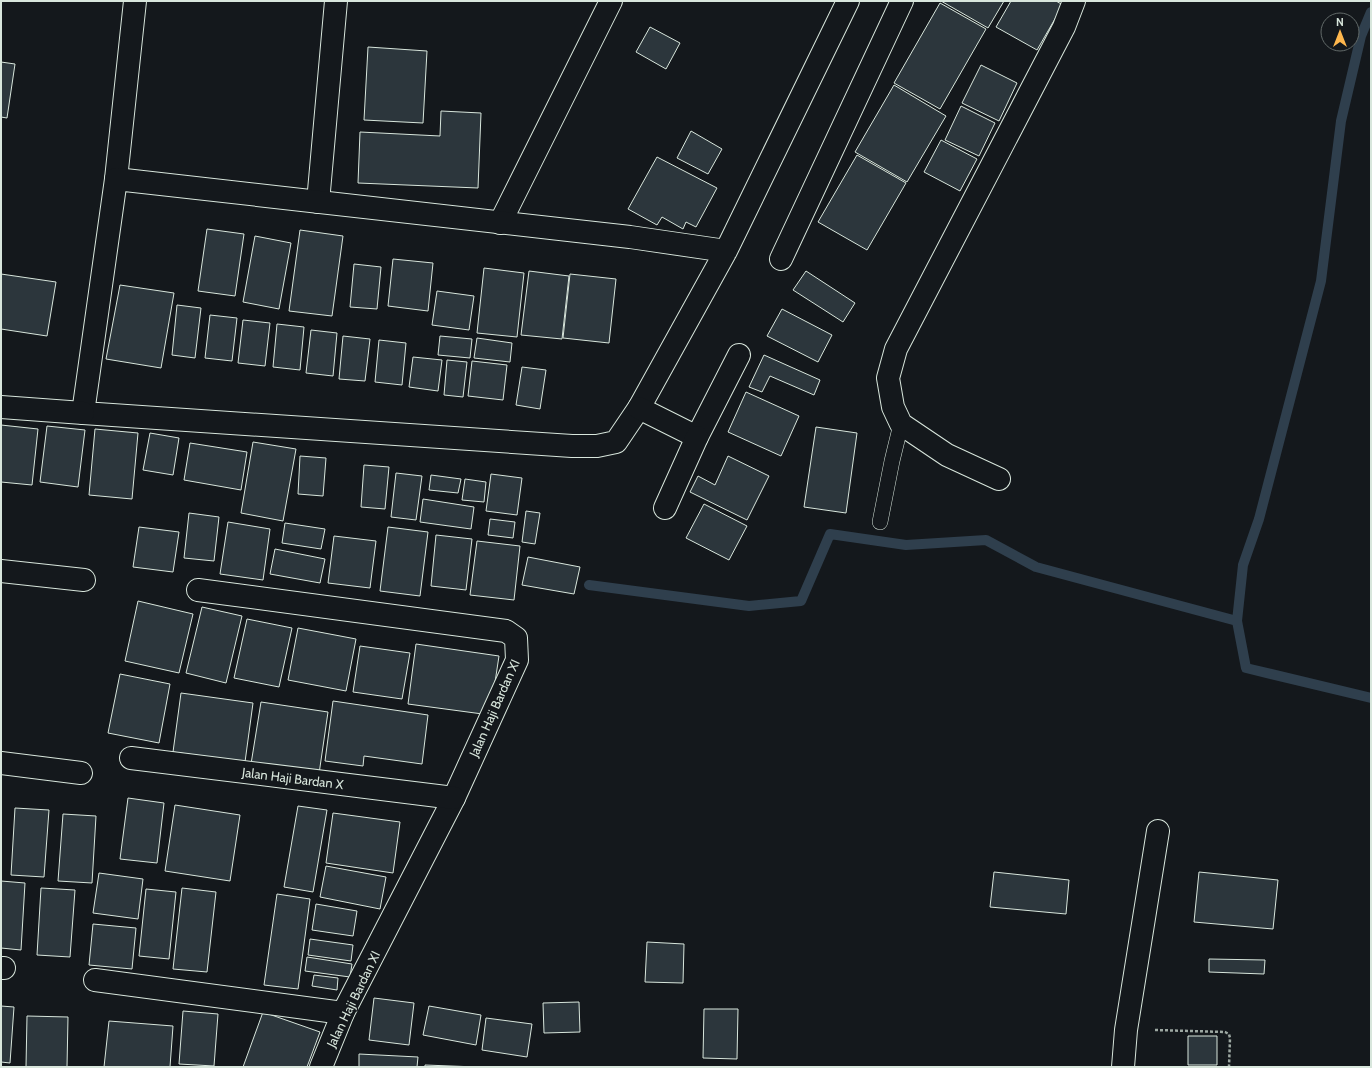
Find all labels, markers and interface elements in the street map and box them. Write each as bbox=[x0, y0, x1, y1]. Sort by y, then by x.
north arrow bbox=[1320, 12, 1360, 52]
text: N bbox=[1336, 15, 1344, 29]
street label: Jalan Haji Bardan XI bbox=[465, 657, 524, 761]
street label: Jalan Haji Bardan X bbox=[240, 764, 345, 792]
street label: Jalan Haji Bardan XI bbox=[322, 948, 384, 1051]

